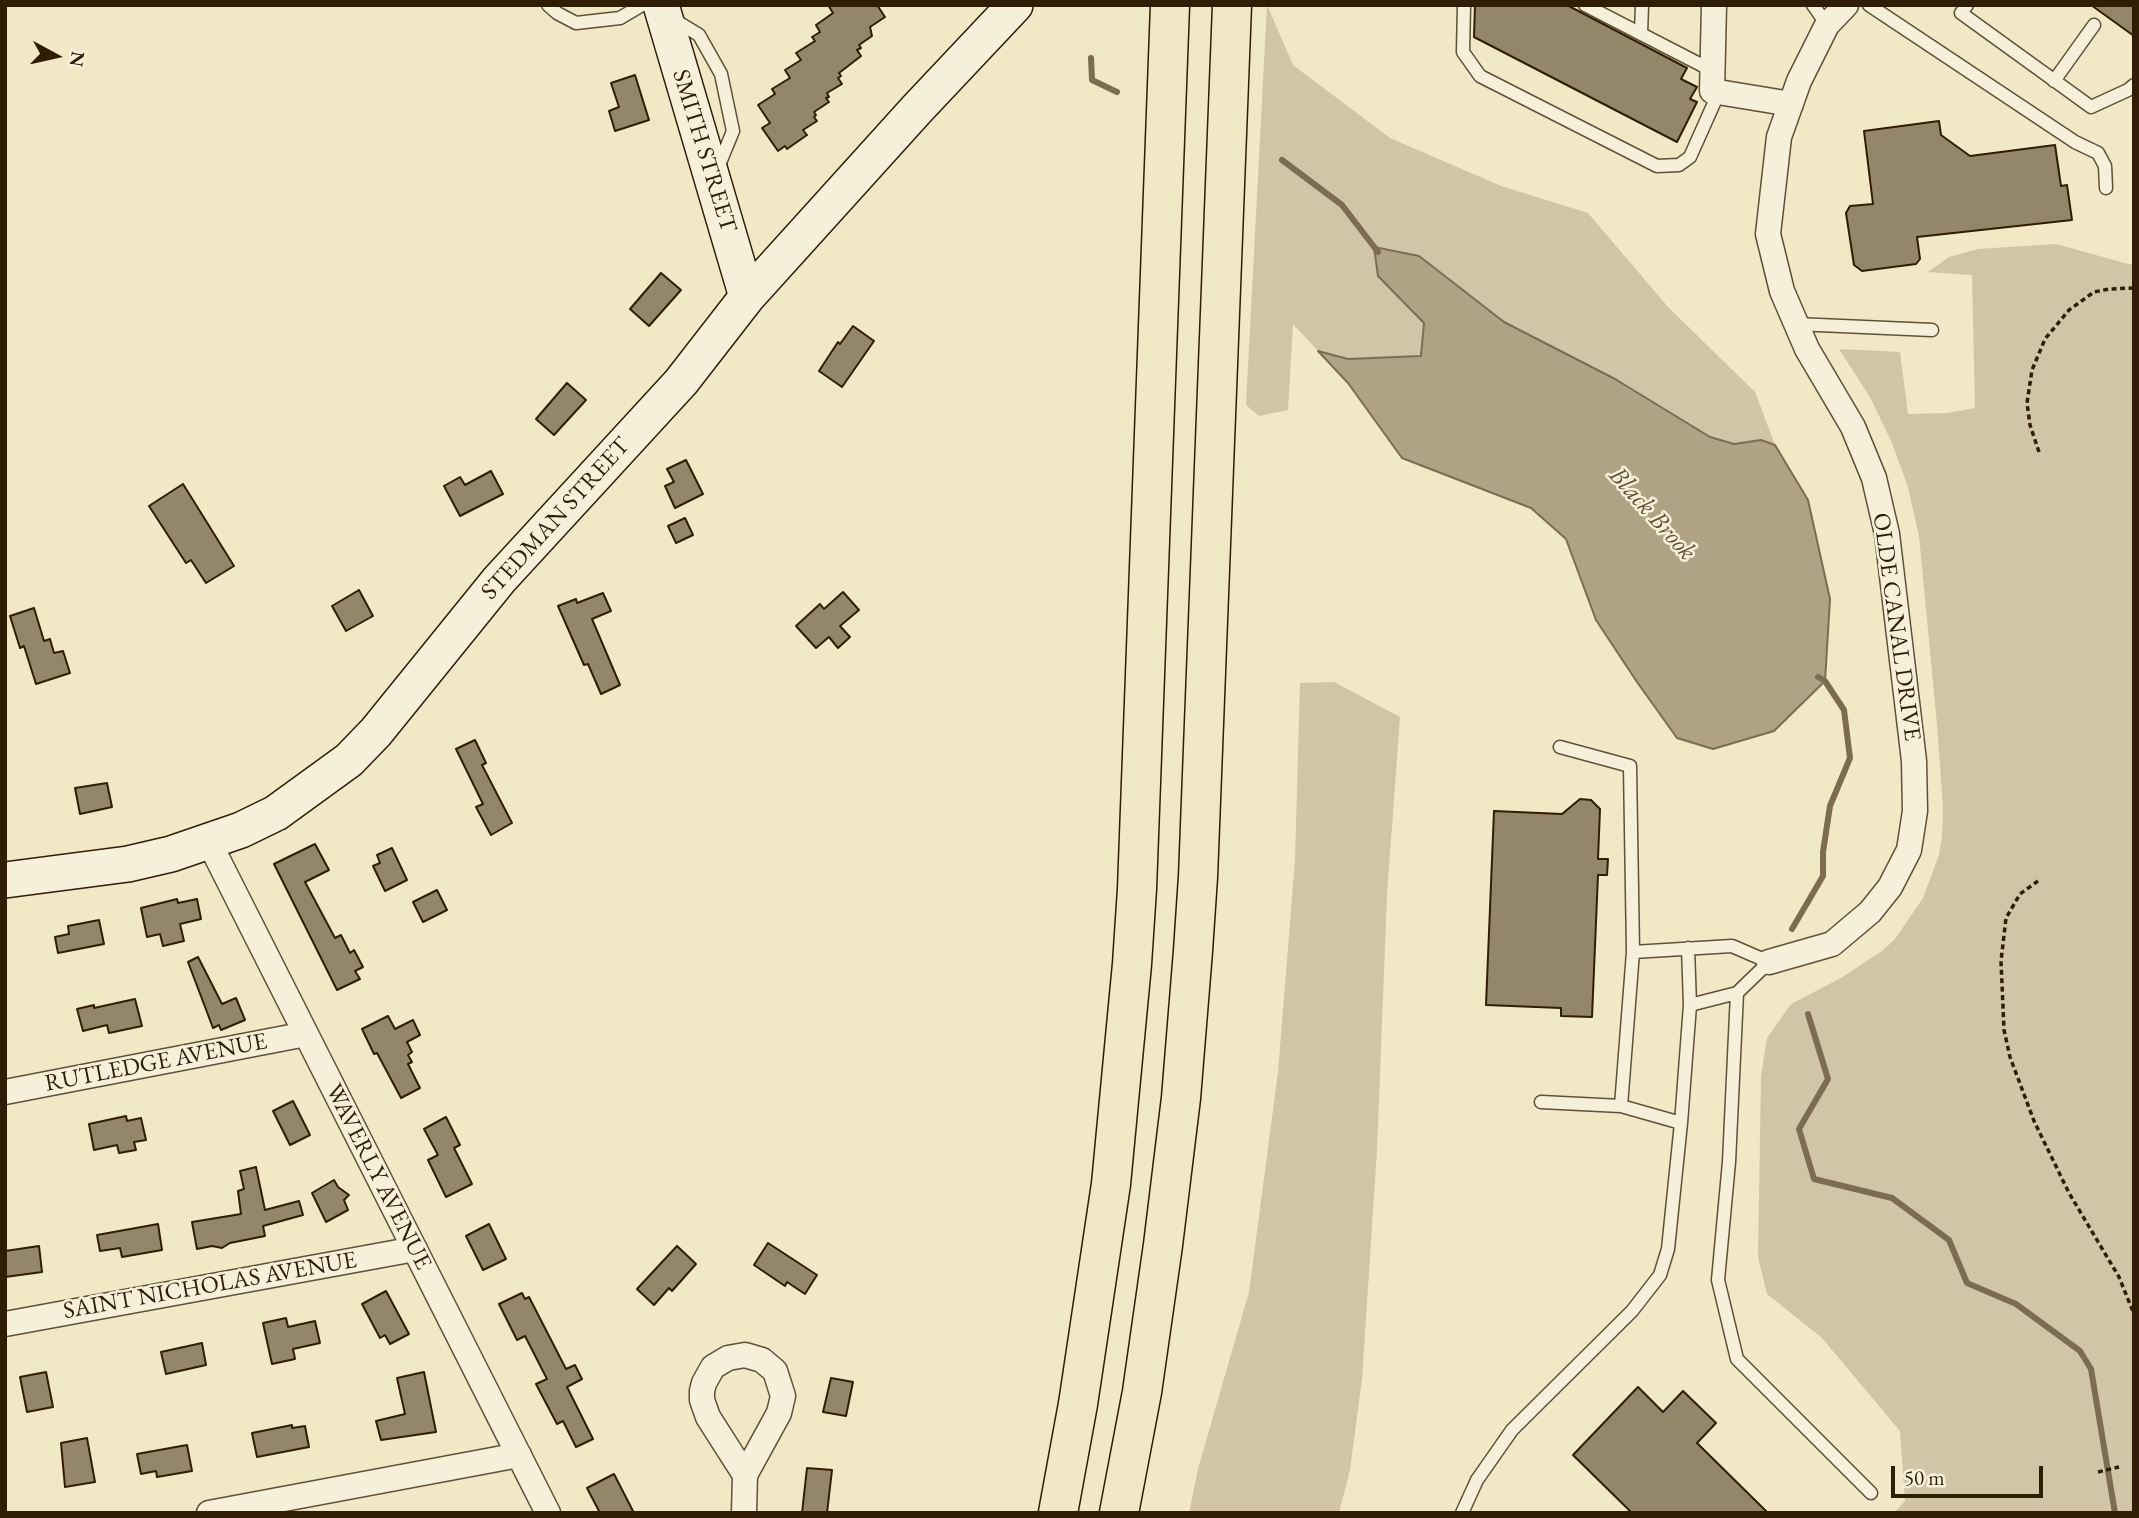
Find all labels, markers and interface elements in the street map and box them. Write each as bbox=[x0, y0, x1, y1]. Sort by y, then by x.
north arrow bbox=[21, 21, 91, 91]
text: N bbox=[64, 50, 91, 68]
street label: SMITH STREET bbox=[666, 66, 742, 236]
street label: STEDMAN STREET bbox=[476, 432, 636, 606]
water label: Black Brook bbox=[1602, 461, 1702, 567]
street label: OLDE CANAL DRIVE bbox=[1866, 511, 1926, 743]
street label: RUTLEDGE AVENUE bbox=[43, 1027, 269, 1099]
street label: WAVERLY AVENUE bbox=[319, 1079, 437, 1275]
street label: SAINT NICHOLAS AVENUE bbox=[61, 1246, 359, 1326]
scale bar bbox=[1894, 1452, 2046, 1496]
text: 50 m bbox=[1904, 1464, 1945, 1491]

